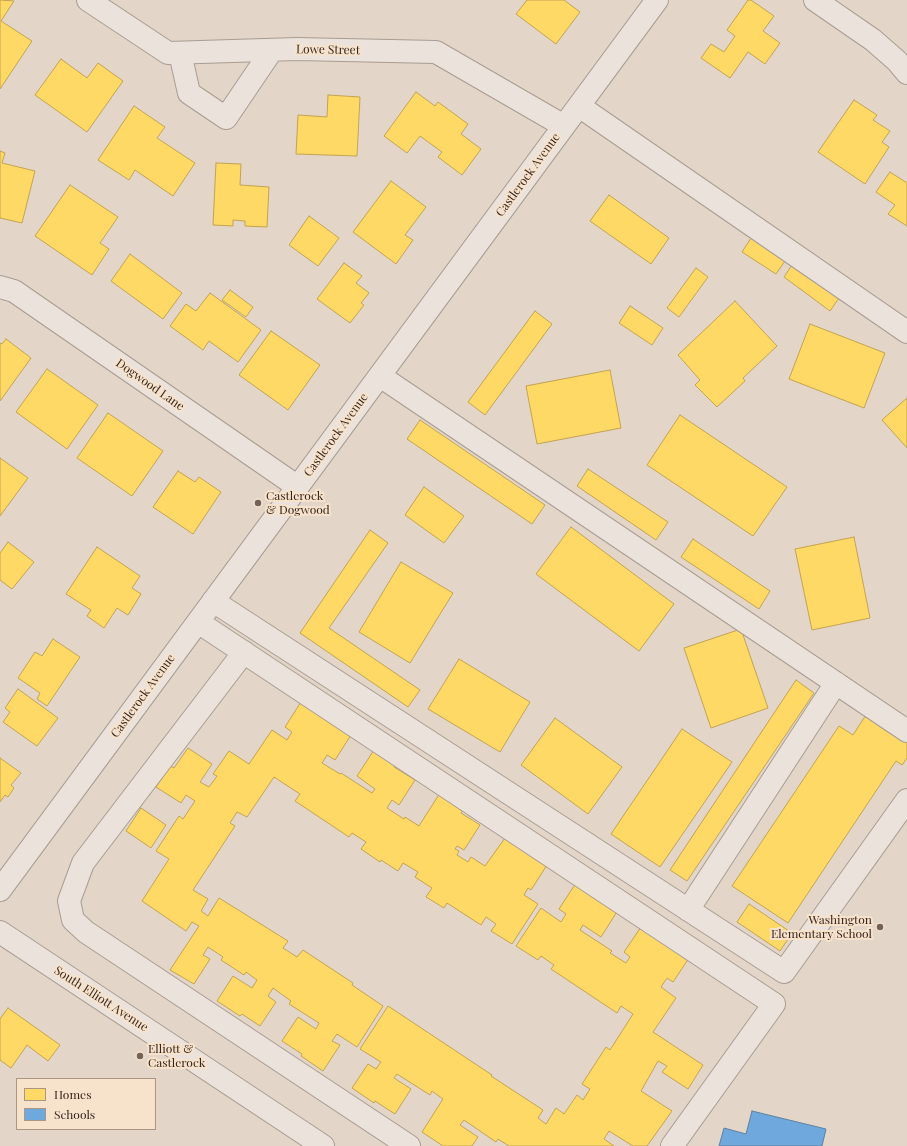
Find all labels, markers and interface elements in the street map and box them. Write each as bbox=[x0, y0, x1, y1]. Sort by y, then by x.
street label: Lowe Street bbox=[296, 42, 360, 58]
street label: Castlerock Avenue bbox=[493, 130, 563, 220]
street label: Dogwood Lane bbox=[113, 356, 187, 414]
street label: Castlerock Avenue bbox=[301, 390, 371, 480]
place label: Castlerock & Dogwood bbox=[266, 489, 330, 517]
marker: Castlerock & Dogwood bbox=[253, 498, 263, 508]
street label: Castlerock Avenue bbox=[108, 651, 178, 741]
place label: Washington Elementary School bbox=[771, 913, 872, 941]
marker: Washington Elementary School bbox=[875, 922, 885, 932]
street label: South Elliott Avenue bbox=[51, 963, 151, 1035]
place label: Elliott & Castlerock bbox=[148, 1042, 205, 1070]
marker: Elliott & Castlerock bbox=[135, 1051, 145, 1061]
legend bbox=[16, 1078, 156, 1130]
text: Homes bbox=[54, 1086, 92, 1102]
text: Schools bbox=[54, 1106, 95, 1122]

